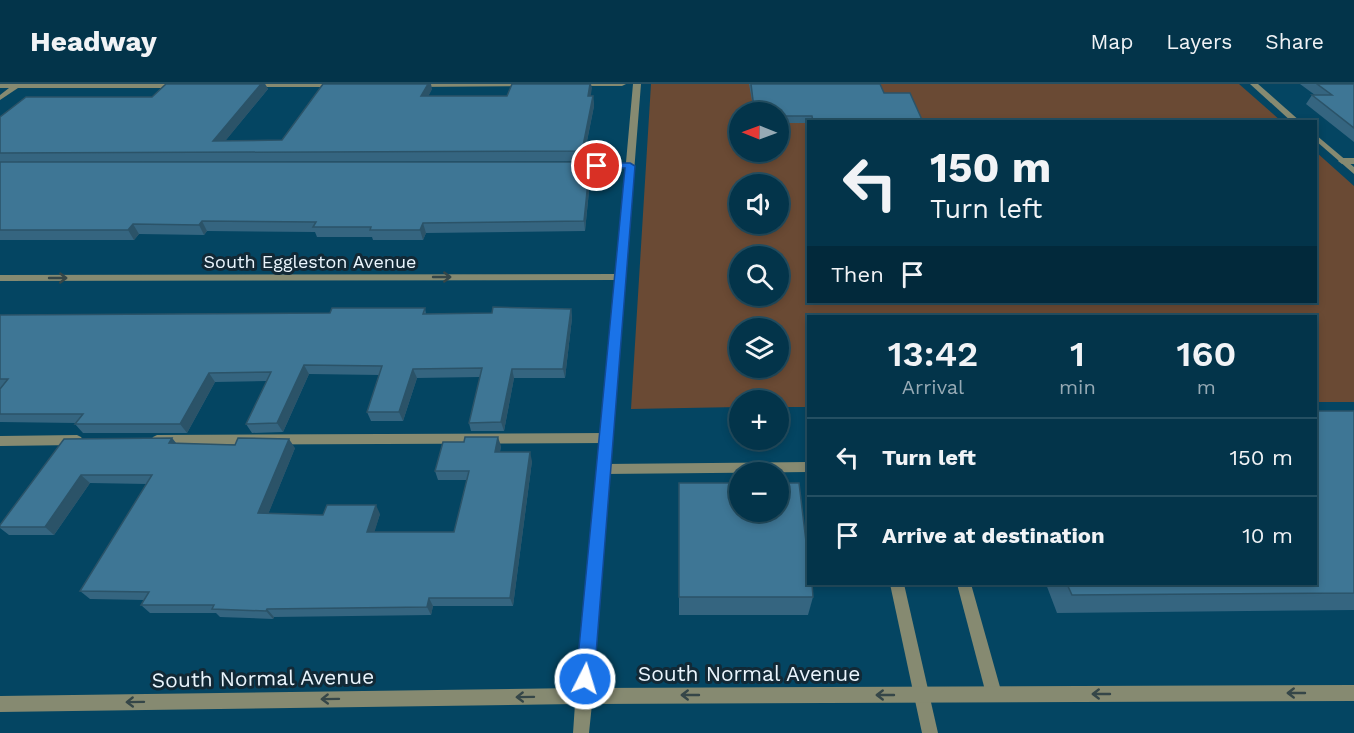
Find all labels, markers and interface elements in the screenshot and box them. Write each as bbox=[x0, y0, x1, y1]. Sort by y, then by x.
text: Headway bbox=[30, 25, 157, 58]
text: Map bbox=[1090, 29, 1133, 54]
text: Layers bbox=[1166, 29, 1232, 54]
text: Share bbox=[1265, 29, 1324, 54]
north arrow bbox=[729, 102, 789, 162]
map controls bbox=[729, 102, 789, 522]
pin bbox=[571, 140, 622, 191]
text: 150 m bbox=[930, 143, 1051, 192]
icon: left bbox=[831, 144, 909, 222]
icon: arrive bbox=[580, 149, 613, 182]
button: sound bbox=[729, 174, 789, 234]
text: Turn left bbox=[930, 193, 1042, 225]
button: search bbox=[729, 246, 789, 306]
street label: South Eggleston Avenue bbox=[204, 251, 416, 272]
icon: arrive bbox=[896, 258, 929, 291]
text: Then bbox=[831, 262, 884, 287]
one-way arrow bbox=[432, 271, 452, 283]
one-way arrow bbox=[48, 272, 68, 284]
button: layers bbox=[729, 318, 789, 378]
text: 13:42 bbox=[888, 333, 978, 375]
text: 1 bbox=[1070, 333, 1085, 375]
text: 160 bbox=[1176, 333, 1236, 375]
text: Arrival bbox=[902, 375, 964, 399]
text: min bbox=[1059, 375, 1096, 399]
text: m bbox=[1197, 375, 1216, 399]
button: + bbox=[729, 390, 789, 450]
icon: left bbox=[831, 441, 864, 474]
text: Turn left bbox=[882, 445, 976, 470]
text: 150 m bbox=[1229, 445, 1293, 470]
button: − bbox=[729, 462, 789, 522]
icon: arrive bbox=[831, 519, 864, 552]
text: Arrive at destination bbox=[882, 523, 1105, 548]
text: 10 m bbox=[1242, 523, 1293, 548]
position arrow bbox=[553, 647, 617, 711]
street label: South Normal Avenue bbox=[638, 661, 860, 686]
street label: South Normal Avenue bbox=[152, 664, 374, 692]
one-way arrow bbox=[1286, 687, 1306, 699]
one-way arrow bbox=[1091, 688, 1111, 700]
one-way arrow bbox=[680, 689, 700, 701]
one-way arrow bbox=[875, 689, 895, 701]
one-way arrow bbox=[516, 691, 536, 702]
one-way arrow bbox=[321, 693, 341, 705]
one-way arrow bbox=[126, 696, 146, 708]

